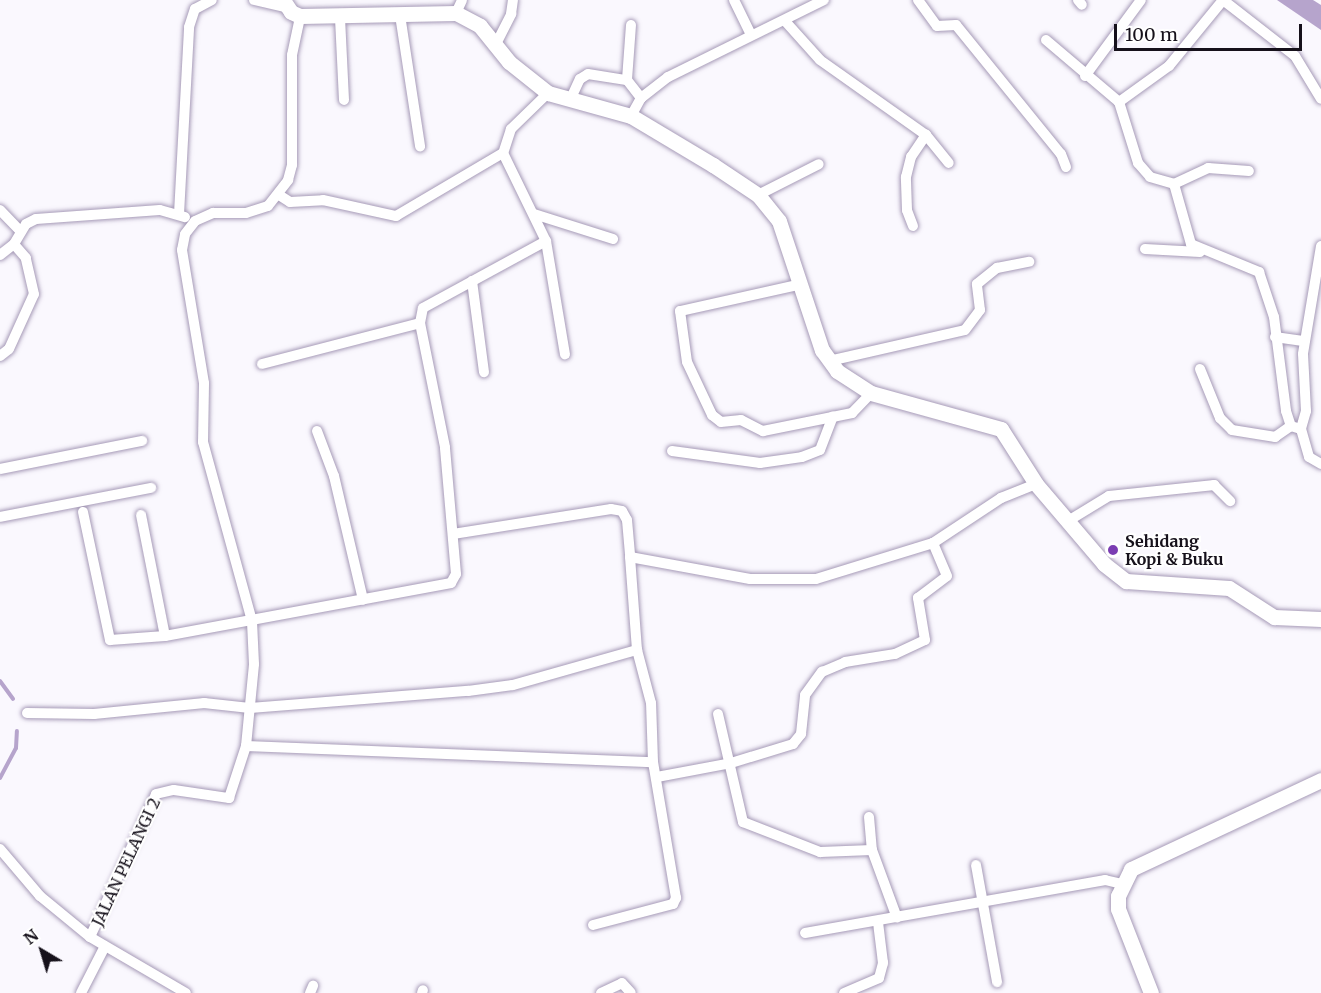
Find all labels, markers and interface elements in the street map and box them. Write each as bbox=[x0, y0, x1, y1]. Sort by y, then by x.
scale bar bbox=[1117, 12, 1304, 50]
text: 100 m bbox=[1125, 23, 1178, 46]
place label: Sehidang Kopi & Buku bbox=[1125, 531, 1223, 569]
marker: Sehidang Kopi & Buku bbox=[1106, 543, 1120, 557]
street label: JALAN PELANGI 2 bbox=[88, 795, 164, 929]
north arrow bbox=[12, 921, 72, 981]
text: N bbox=[20, 925, 42, 949]

